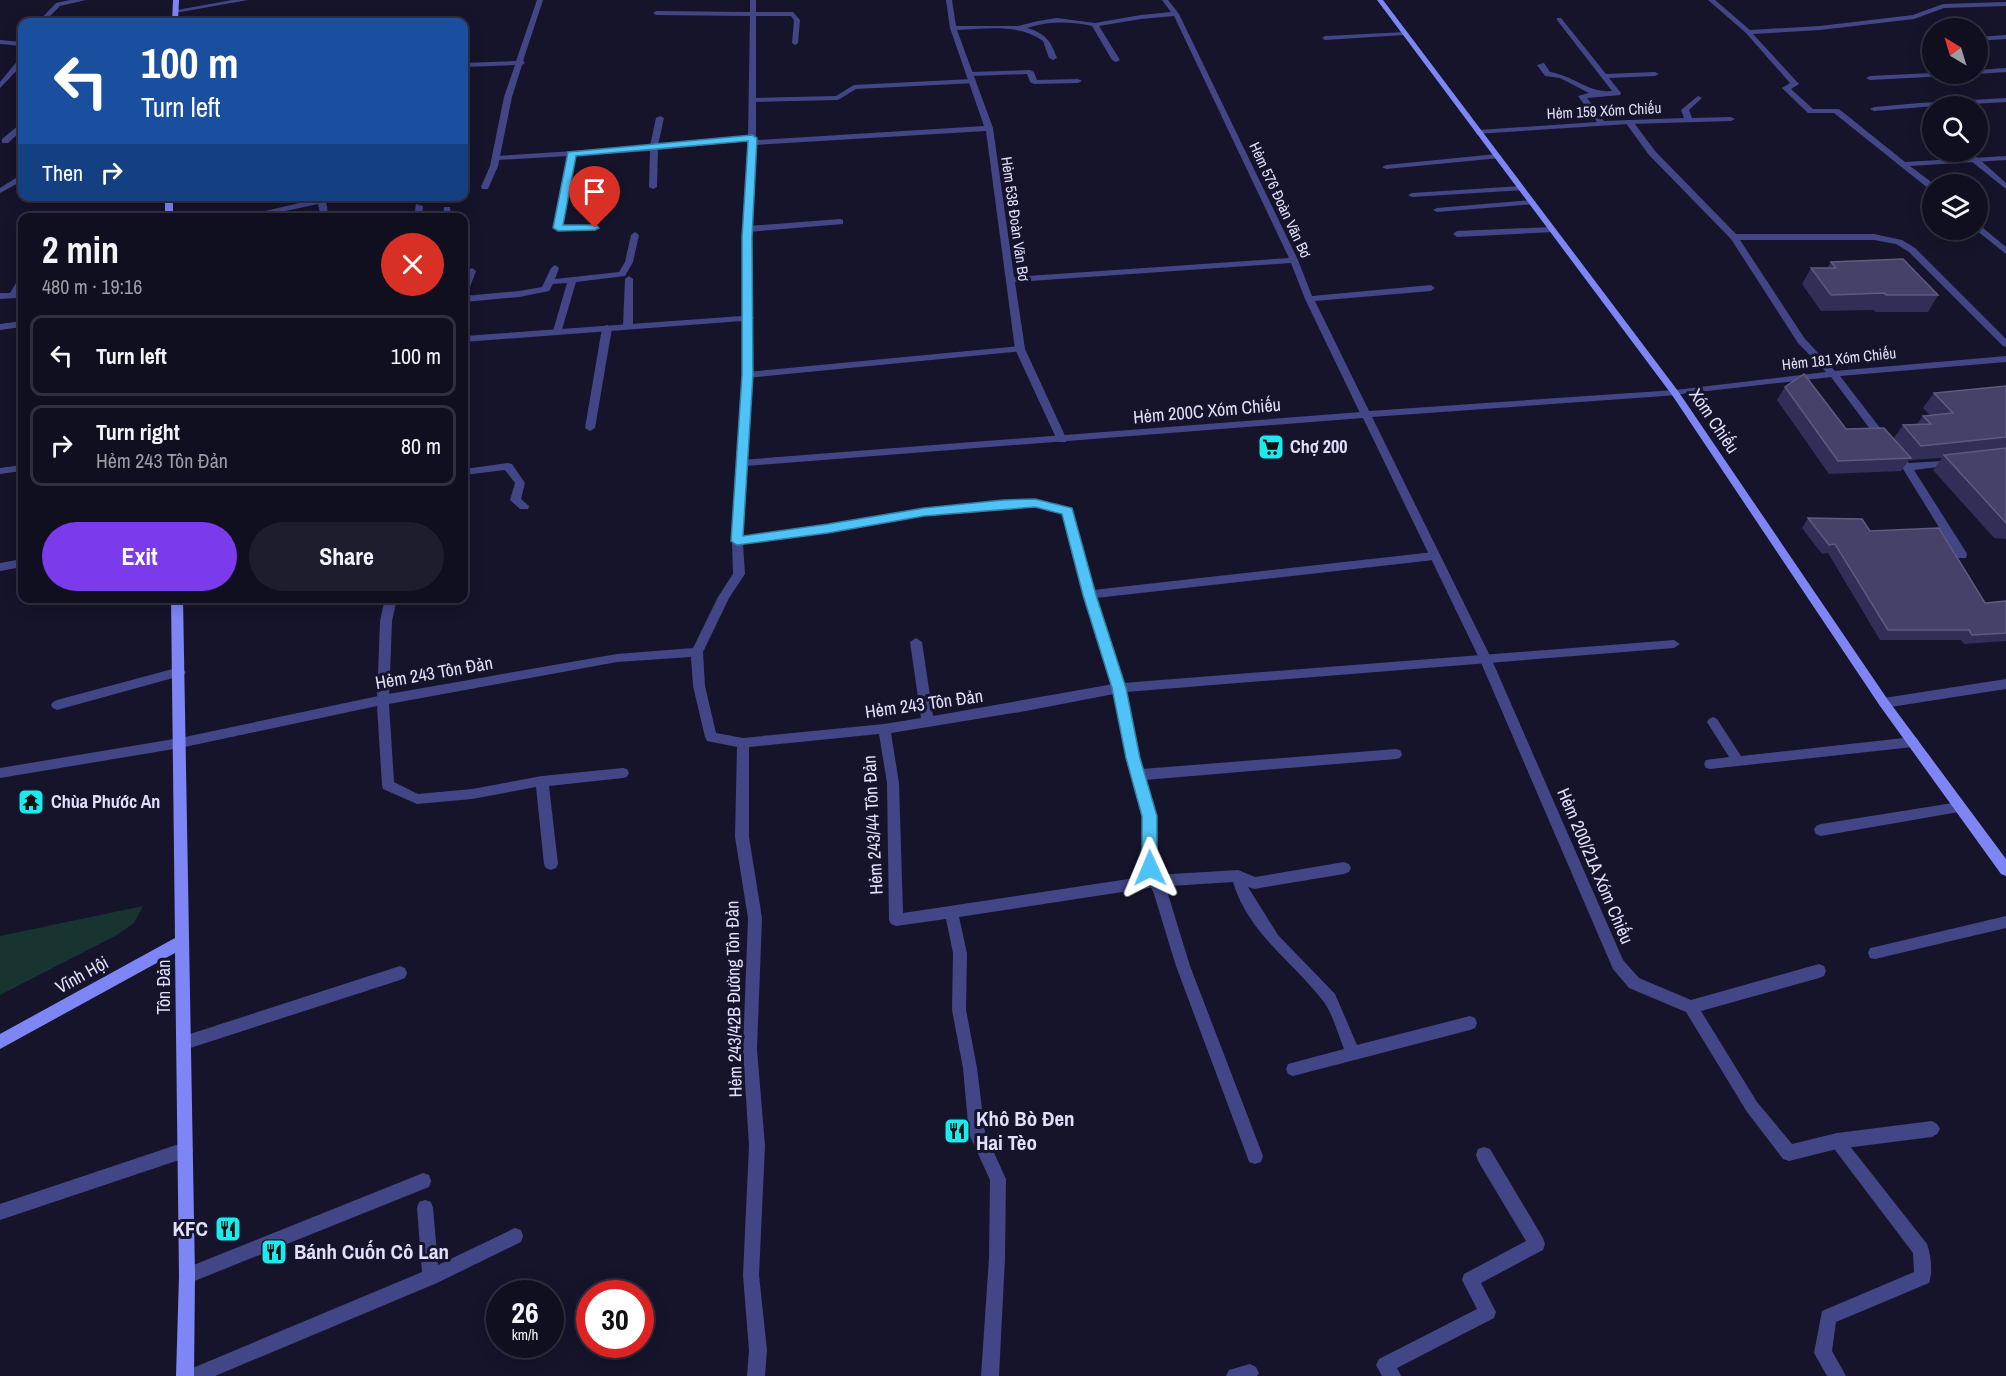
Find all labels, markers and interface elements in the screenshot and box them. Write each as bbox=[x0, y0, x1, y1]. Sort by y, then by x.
north arrow bbox=[1922, 18, 1988, 84]
map controls bbox=[1922, 18, 1988, 240]
text: 100 m bbox=[141, 35, 239, 91]
icon: left bbox=[42, 42, 120, 120]
text: Turn left bbox=[141, 89, 220, 125]
button: search bbox=[1922, 96, 1988, 162]
street label: Hẻm 159 Xóm Chiếu bbox=[1546, 97, 1662, 124]
street label: Hẻm 576 Đoàn Văn Bơ bbox=[1244, 138, 1317, 261]
street label: Hẻm 538 Đoàn Văn Bơ bbox=[996, 155, 1035, 283]
icon: right bbox=[95, 156, 128, 189]
text: Then bbox=[42, 158, 83, 188]
pin bbox=[569, 166, 620, 228]
button: layers bbox=[1922, 174, 1988, 240]
icon: arrive bbox=[578, 175, 611, 208]
text: 2 min bbox=[42, 226, 119, 274]
button: close bbox=[381, 233, 444, 296]
text: 480 m · 19:16 bbox=[42, 273, 142, 300]
icon: left bbox=[45, 339, 78, 372]
text: Turn left bbox=[96, 341, 167, 371]
text: 100 m bbox=[391, 341, 441, 371]
street label: Hẻm 181 Xóm Chiếu bbox=[1781, 342, 1897, 375]
street label: Xóm Chiếu bbox=[1684, 383, 1745, 458]
street label: Hẻm 200C Xóm Chiếu bbox=[1132, 392, 1282, 429]
text: Turn right bbox=[96, 417, 180, 447]
icon: right bbox=[45, 429, 78, 462]
text: 80 m bbox=[401, 431, 441, 461]
supermarket icon: Chợ 200 bbox=[1256, 432, 1286, 462]
place label: Chợ 200 bbox=[1290, 434, 1347, 459]
text: Hẻm 243 Tôn Đản bbox=[96, 447, 228, 474]
button: Exit bbox=[42, 522, 237, 591]
button: Share bbox=[249, 522, 444, 591]
street label: Hẻm 243 Tôn Đản bbox=[373, 650, 495, 695]
street label: Hẻm 243 Tôn Đản bbox=[863, 683, 984, 724]
street label: Hẻm 243/44 Tôn Đản bbox=[856, 755, 889, 895]
street label: Hẻm 200/21A Xóm Chiếu bbox=[1551, 784, 1640, 948]
temple icon: Chùa Phước An bbox=[16, 787, 46, 817]
place label: Chùa Phước An bbox=[51, 789, 160, 814]
position arrow bbox=[1118, 836, 1182, 900]
street label: Hẻm 243/42B Đường Tôn Đản bbox=[719, 900, 748, 1098]
street label: Vĩnh Hội bbox=[51, 950, 113, 999]
street label: Tôn Đản bbox=[151, 960, 176, 1014]
place label: Khô Bò Đen Hai Tèo bbox=[976, 1104, 1075, 1157]
restaurant icon: Khô Bò Đen Hai Tèo bbox=[942, 1116, 972, 1146]
place label: KFC bbox=[173, 1214, 208, 1243]
restaurant icon: KFC bbox=[213, 1214, 243, 1244]
restaurant icon: Bánh Cuốn Cô Lan bbox=[259, 1237, 289, 1267]
place label: Bánh Cuốn Cô Lan bbox=[294, 1237, 449, 1266]
speed limit sign: 30 bbox=[576, 1280, 654, 1358]
text: 26 bbox=[511, 1292, 539, 1332]
text: km/h bbox=[512, 1324, 538, 1345]

